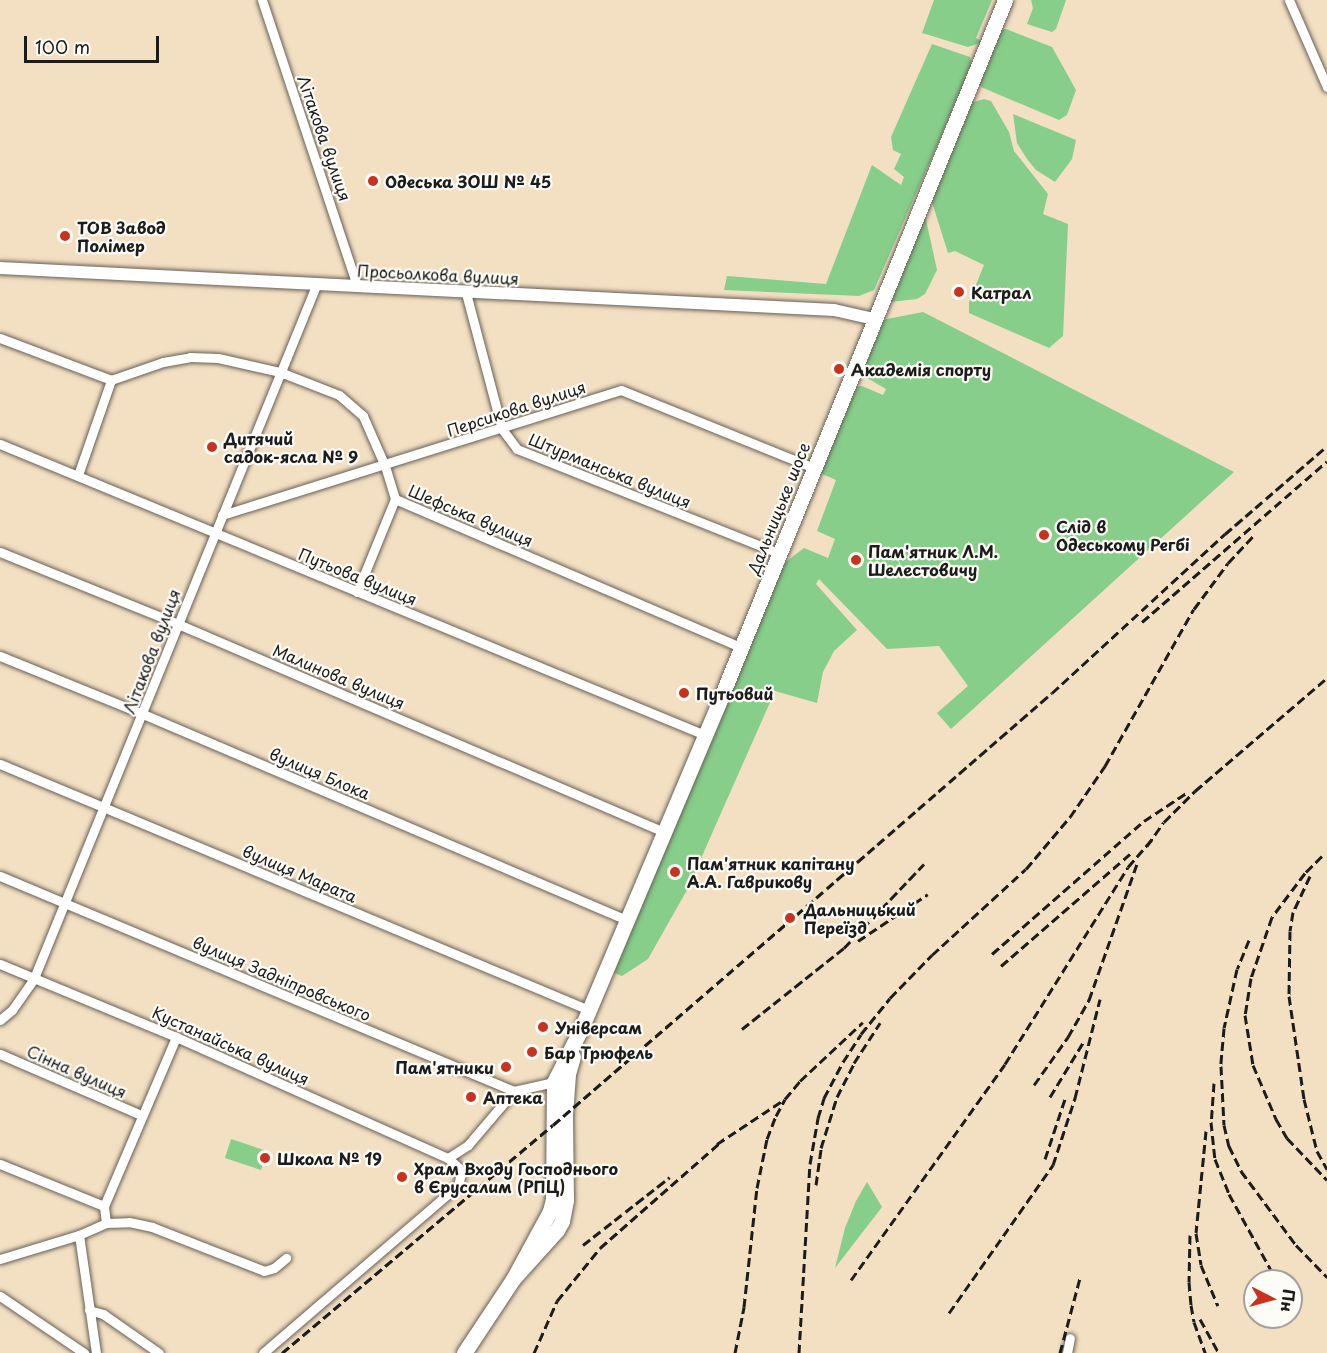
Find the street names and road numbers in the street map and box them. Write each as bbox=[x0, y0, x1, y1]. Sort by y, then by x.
street label: Літакова вулиця bbox=[294, 72, 356, 204]
street label: Просьолкова вулиця bbox=[356, 260, 520, 288]
street label: Персикова вулиця bbox=[444, 376, 588, 440]
street label: Штурманська вулиця bbox=[526, 429, 694, 511]
street label: Дальницьке шосе bbox=[743, 440, 813, 576]
street label: Шефська вулиця bbox=[406, 480, 536, 550]
street label: Путьова вулиця bbox=[296, 543, 420, 609]
street label: Літакова вулиця bbox=[118, 586, 184, 716]
street label: Малинова вулиця bbox=[270, 639, 408, 713]
street label: вулиця Блока bbox=[266, 743, 374, 803]
street label: вулиця Марата bbox=[240, 840, 360, 906]
street label: вулиця Задніпровського bbox=[190, 932, 374, 1024]
street label: Кустанайська вулиця bbox=[149, 1002, 313, 1088]
street label: Сінна вулиця bbox=[24, 1040, 130, 1102]

